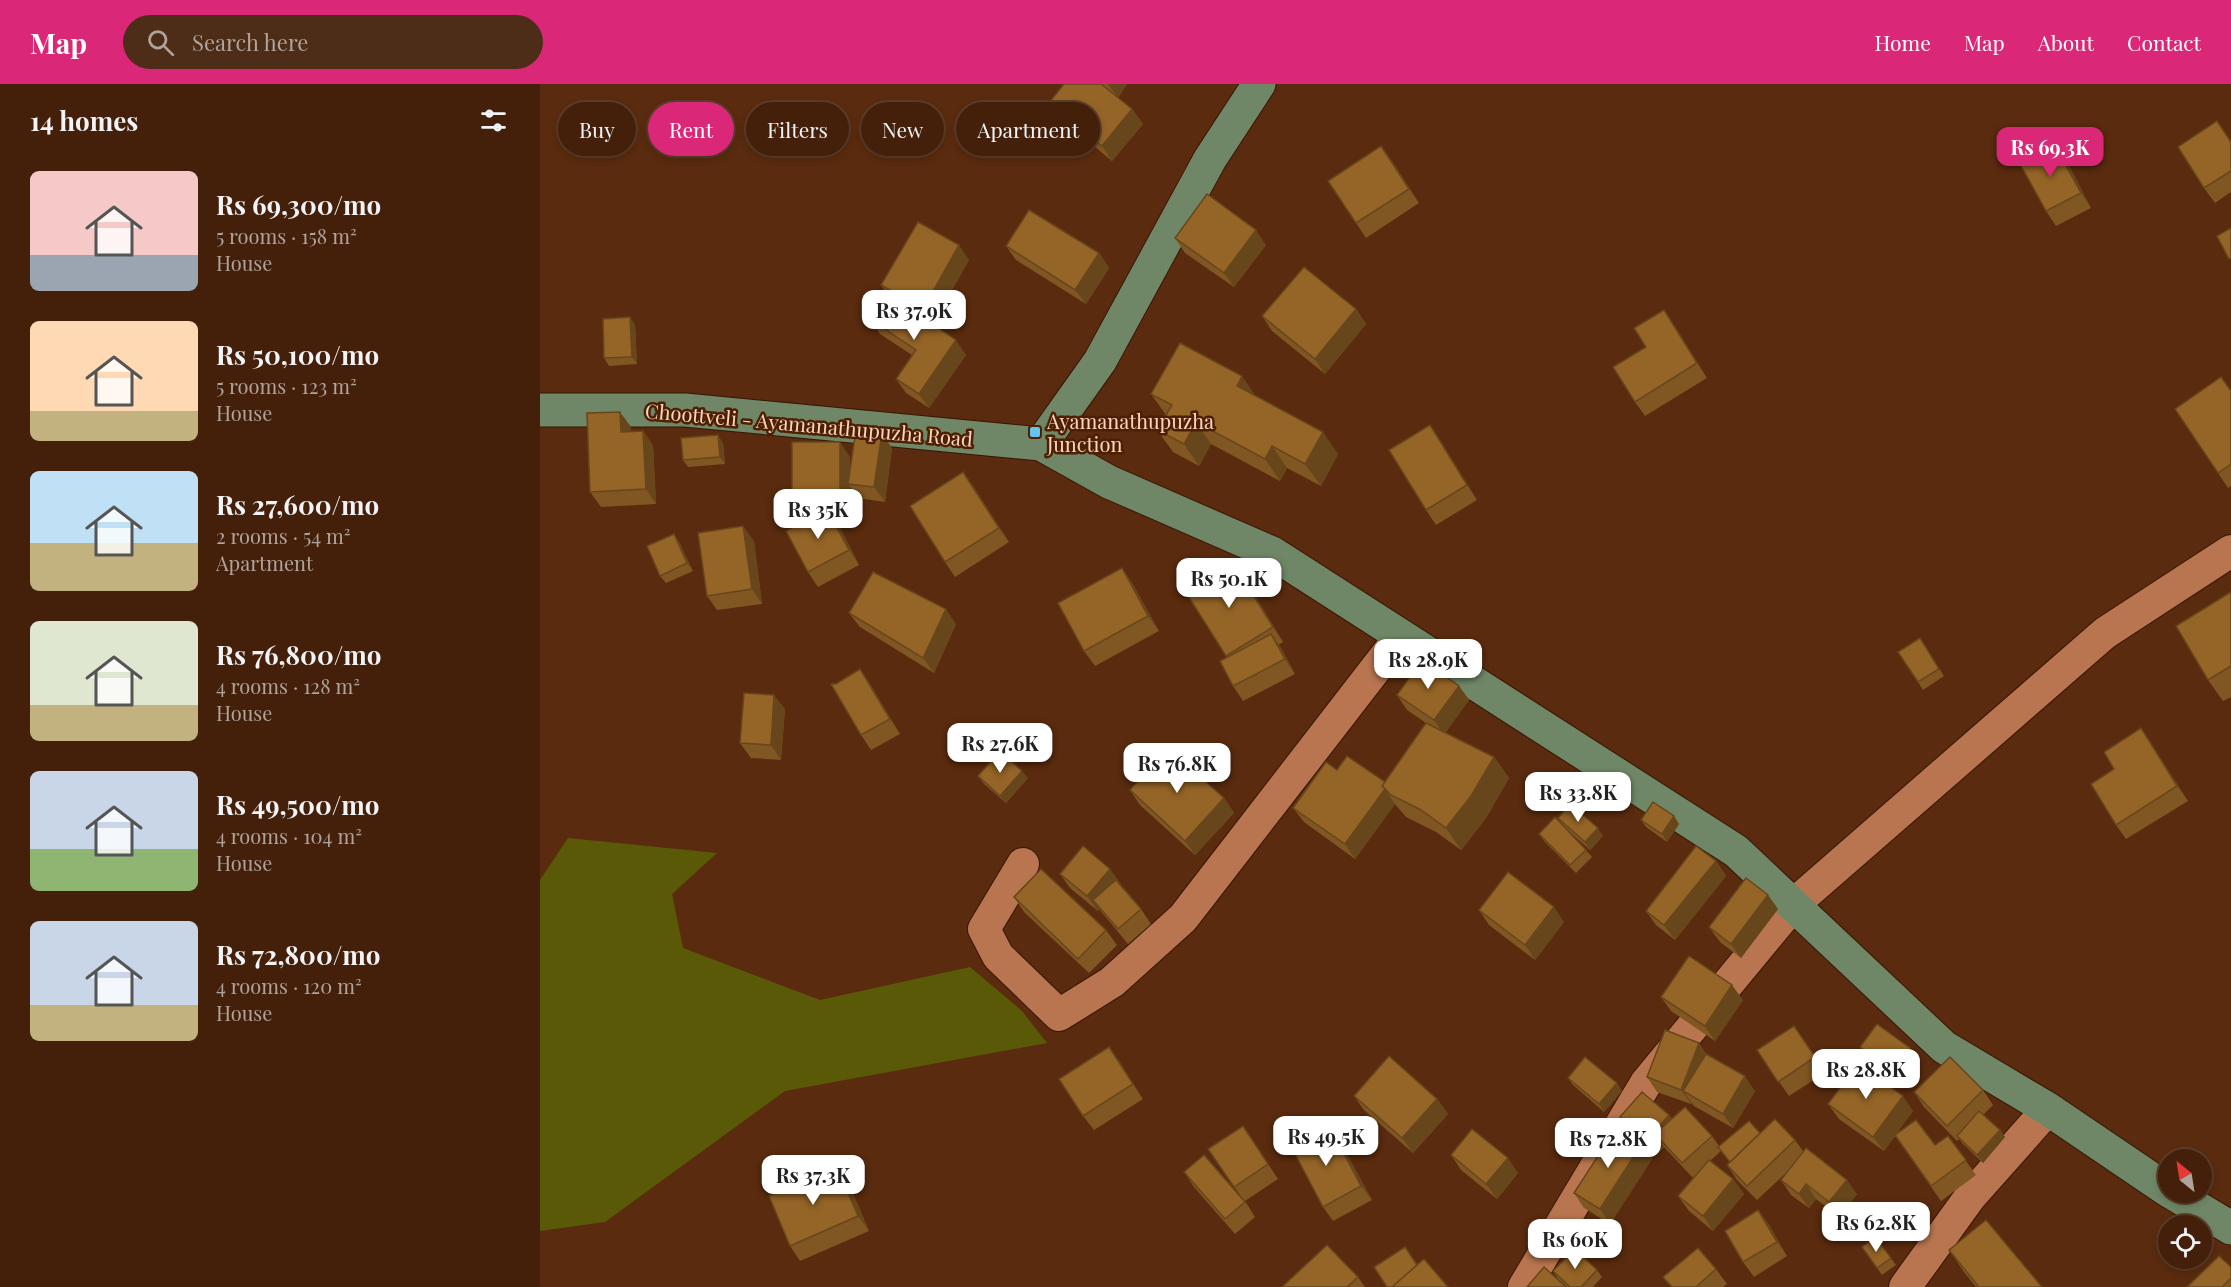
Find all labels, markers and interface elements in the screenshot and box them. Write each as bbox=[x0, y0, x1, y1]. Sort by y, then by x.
search box bbox=[123, 15, 543, 69]
text: Map bbox=[30, 24, 87, 61]
icon: search bbox=[144, 26, 177, 59]
text: Search here bbox=[192, 27, 308, 57]
text: Home bbox=[1875, 28, 1931, 56]
text: Map bbox=[1964, 28, 2005, 56]
text: About bbox=[2038, 28, 2094, 56]
text: Contact bbox=[2127, 28, 2201, 56]
chip: Buy bbox=[558, 102, 636, 156]
chip: Rent bbox=[648, 102, 734, 156]
chip: Filters bbox=[746, 102, 849, 156]
chip: New bbox=[861, 102, 944, 156]
chip: Apartment bbox=[956, 102, 1100, 156]
text: 14 homes bbox=[30, 103, 138, 138]
icon: filters bbox=[477, 104, 510, 137]
pin: Rs 69.3K bbox=[1988, 127, 2112, 178]
text: Rs 69.3K bbox=[2011, 133, 2089, 160]
text: Rs 69,300/mo bbox=[216, 187, 381, 222]
icon: home bbox=[78, 195, 150, 267]
text: 5 rooms · 158 m² bbox=[216, 222, 357, 249]
text: House bbox=[216, 249, 272, 276]
pin: Rs 37.9K bbox=[852, 290, 976, 341]
text: Rs 37.9K bbox=[876, 296, 952, 323]
text: Rs 50,100/mo bbox=[216, 337, 379, 372]
icon: home bbox=[78, 345, 150, 417]
text: 5 rooms · 123 m² bbox=[216, 372, 357, 399]
street label: Choottveli - Ayamanathupuzha Road bbox=[644, 396, 974, 452]
text: House bbox=[216, 399, 272, 426]
place label: Ayamanathupuzha Junction bbox=[1046, 407, 1214, 457]
marker: Ayamanathupuzha Junction bbox=[1028, 425, 1042, 439]
text: Rs 27,600/mo bbox=[216, 487, 379, 522]
pin: Rs 35K bbox=[769, 489, 867, 540]
icon: home bbox=[78, 495, 150, 567]
text: Rs 35K bbox=[788, 495, 848, 522]
text: 2 rooms · 54 m² bbox=[216, 522, 351, 549]
text: Apartment bbox=[216, 549, 313, 576]
pin: Rs 50.1K bbox=[1167, 558, 1291, 609]
text: Rs 50.1K bbox=[1190, 564, 1268, 591]
text: Rs 76,800/mo bbox=[216, 637, 381, 672]
pin: Rs 28.9K bbox=[1366, 639, 1490, 690]
icon: home bbox=[78, 645, 150, 717]
text: Rs 28.9K bbox=[1388, 645, 1468, 672]
text: 4 rooms · 128 m² bbox=[216, 672, 360, 699]
text: House bbox=[216, 699, 272, 726]
pin: Rs 27.6K bbox=[938, 723, 1062, 774]
text: Rs 27.6K bbox=[961, 729, 1039, 756]
pin: Rs 76.8K bbox=[1115, 743, 1239, 794]
text: Rs 76.8K bbox=[1138, 749, 1216, 776]
pin: Rs 33.8K bbox=[1516, 772, 1640, 823]
text: Rs 33.8K bbox=[1539, 778, 1617, 805]
text: Rs 49,500/mo bbox=[216, 787, 380, 822]
icon: home bbox=[78, 795, 150, 867]
text: 4 rooms · 104 m² bbox=[216, 822, 362, 849]
text: House bbox=[216, 849, 272, 876]
text: Rs 72,800/mo bbox=[216, 937, 380, 972]
icon: home bbox=[78, 945, 150, 1017]
text: 4 rooms · 120 m² bbox=[216, 972, 362, 999]
text: House bbox=[216, 999, 272, 1026]
pin: Rs 28.8K bbox=[1804, 1049, 1928, 1100]
text: Rs 28.8K bbox=[1826, 1055, 1906, 1082]
pin: Rs 49.5K bbox=[1264, 1116, 1388, 1167]
pin: Rs 72.8K bbox=[1546, 1118, 1670, 1169]
text: Rs 49.5K bbox=[1287, 1122, 1365, 1149]
text: Rs 72.8K bbox=[1569, 1124, 1647, 1151]
north arrow bbox=[2158, 1149, 2212, 1203]
map controls bbox=[2158, 1149, 2212, 1269]
pin: Rs 37.3K bbox=[751, 1155, 875, 1206]
text: Rs 37.3K bbox=[776, 1161, 850, 1188]
pin: Rs 62.8K bbox=[1814, 1202, 1938, 1253]
text: Rs 62.8K bbox=[1836, 1208, 1916, 1235]
button: locate bbox=[2158, 1215, 2212, 1269]
pin: Rs 60K bbox=[1526, 1219, 1624, 1270]
text: Rs 60K bbox=[1542, 1225, 1608, 1252]

